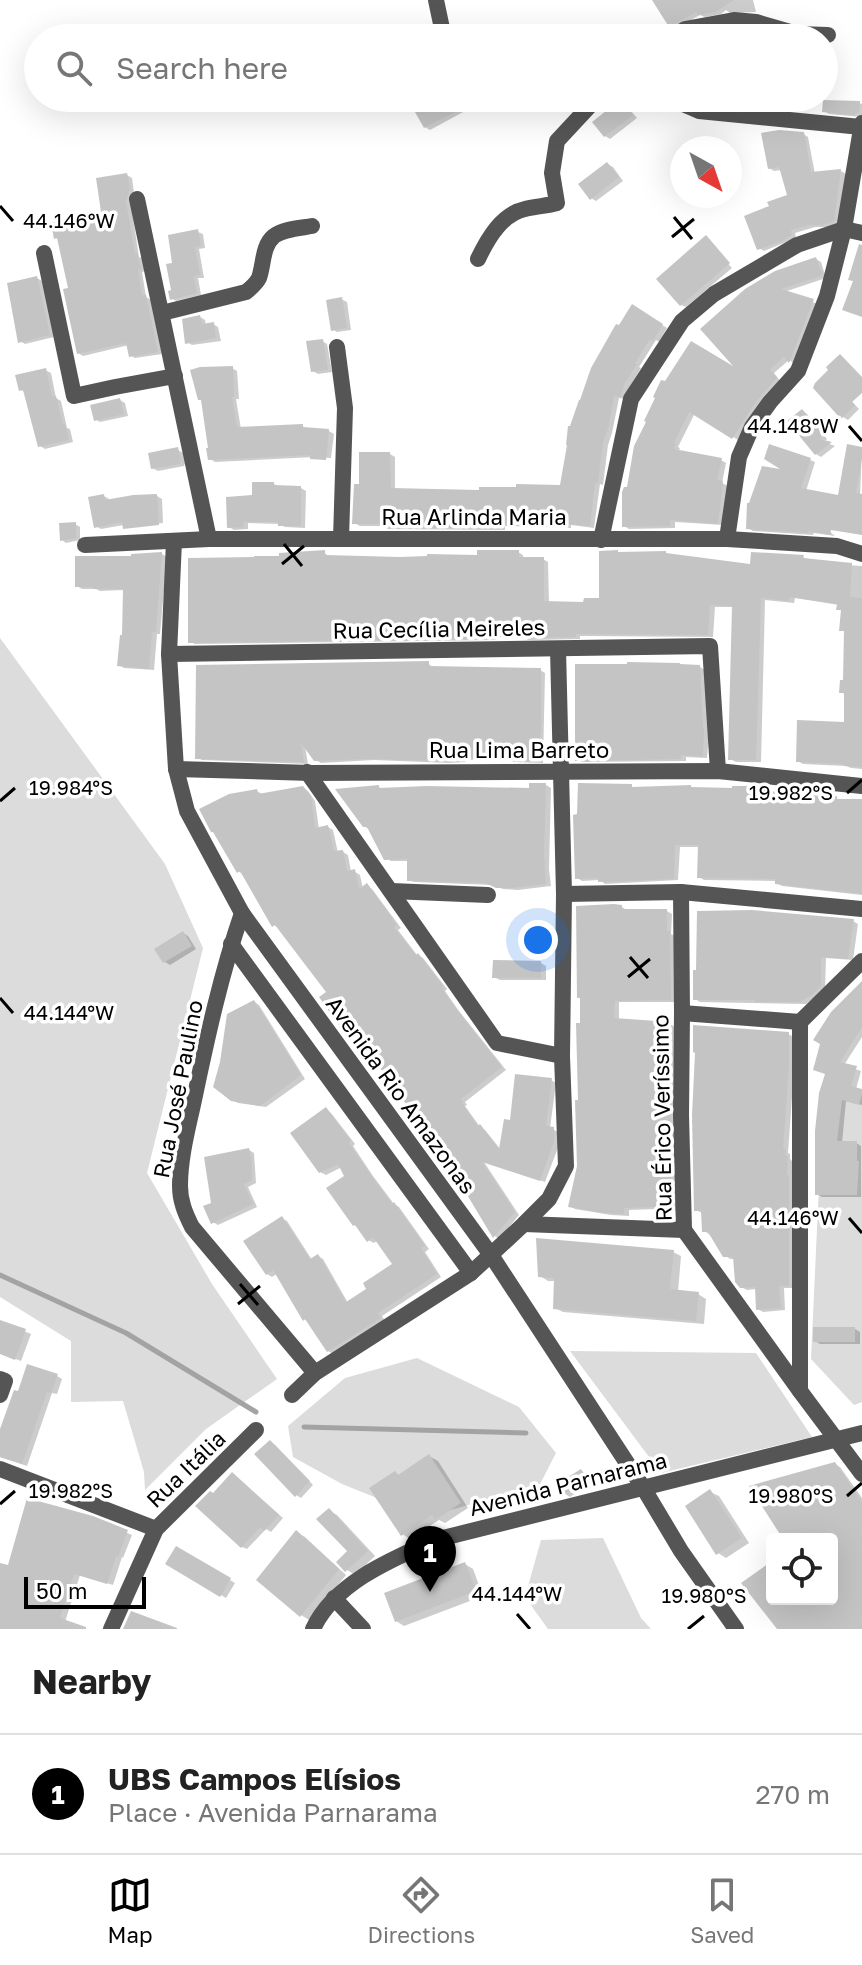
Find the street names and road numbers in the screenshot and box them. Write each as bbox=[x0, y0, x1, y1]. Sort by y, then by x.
street label: Rua Arlinda Maria bbox=[381, 503, 567, 530]
street label: Rua Cecília Meireles bbox=[332, 613, 546, 644]
street label: Rua Lima Barreto bbox=[429, 736, 609, 763]
street label: Avenida Rio Amazonas bbox=[321, 991, 482, 1199]
street label: Rua José Paulino bbox=[147, 998, 208, 1180]
street label: Rua Érico Veríssimo bbox=[646, 1014, 677, 1222]
street label: Rua Itália bbox=[141, 1424, 231, 1513]
street label: Avenida Parnarama bbox=[466, 1446, 670, 1521]

